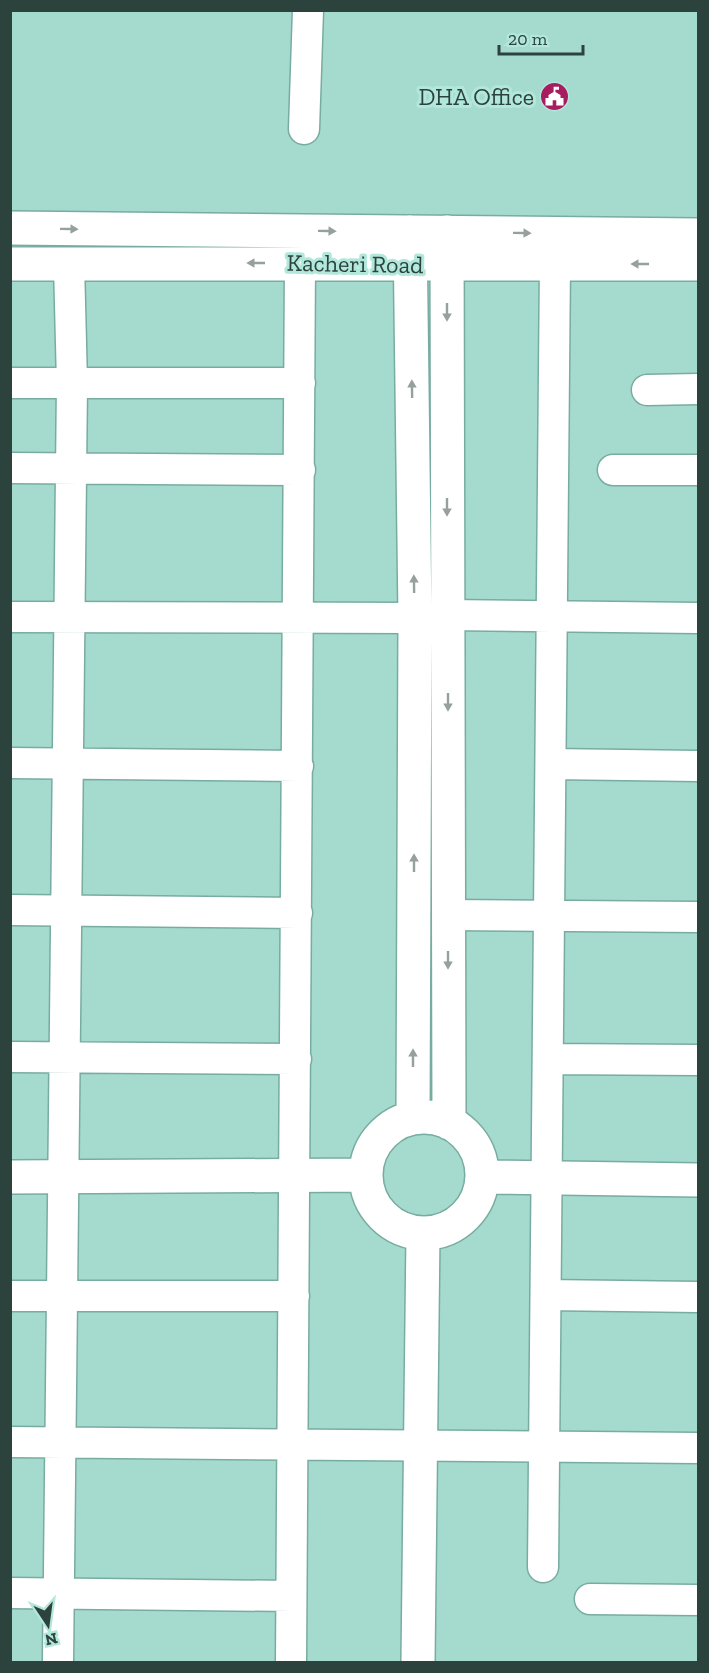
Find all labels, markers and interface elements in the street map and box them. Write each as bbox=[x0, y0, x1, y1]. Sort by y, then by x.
scale bar bbox=[499, 18, 583, 56]
text: 20 m bbox=[508, 28, 548, 50]
public building icon: DHA Office bbox=[539, 81, 571, 113]
place label: DHA Office bbox=[418, 82, 534, 111]
one-way arrow bbox=[59, 224, 78, 233]
one-way arrow bbox=[317, 226, 336, 236]
one-way arrow bbox=[512, 228, 531, 238]
street label: Kacheri Road bbox=[286, 248, 424, 279]
one-way arrow bbox=[247, 258, 266, 268]
one-way arrow bbox=[631, 259, 650, 268]
one-way arrow bbox=[442, 302, 452, 321]
one-way arrow bbox=[407, 379, 417, 398]
one-way arrow bbox=[442, 497, 452, 516]
one-way arrow bbox=[409, 574, 419, 593]
one-way arrow bbox=[443, 692, 453, 711]
one-way arrow bbox=[409, 853, 419, 872]
one-way arrow bbox=[443, 950, 453, 969]
one-way arrow bbox=[408, 1048, 418, 1067]
north arrow bbox=[18, 1595, 78, 1655]
text: N bbox=[43, 1629, 59, 1650]

